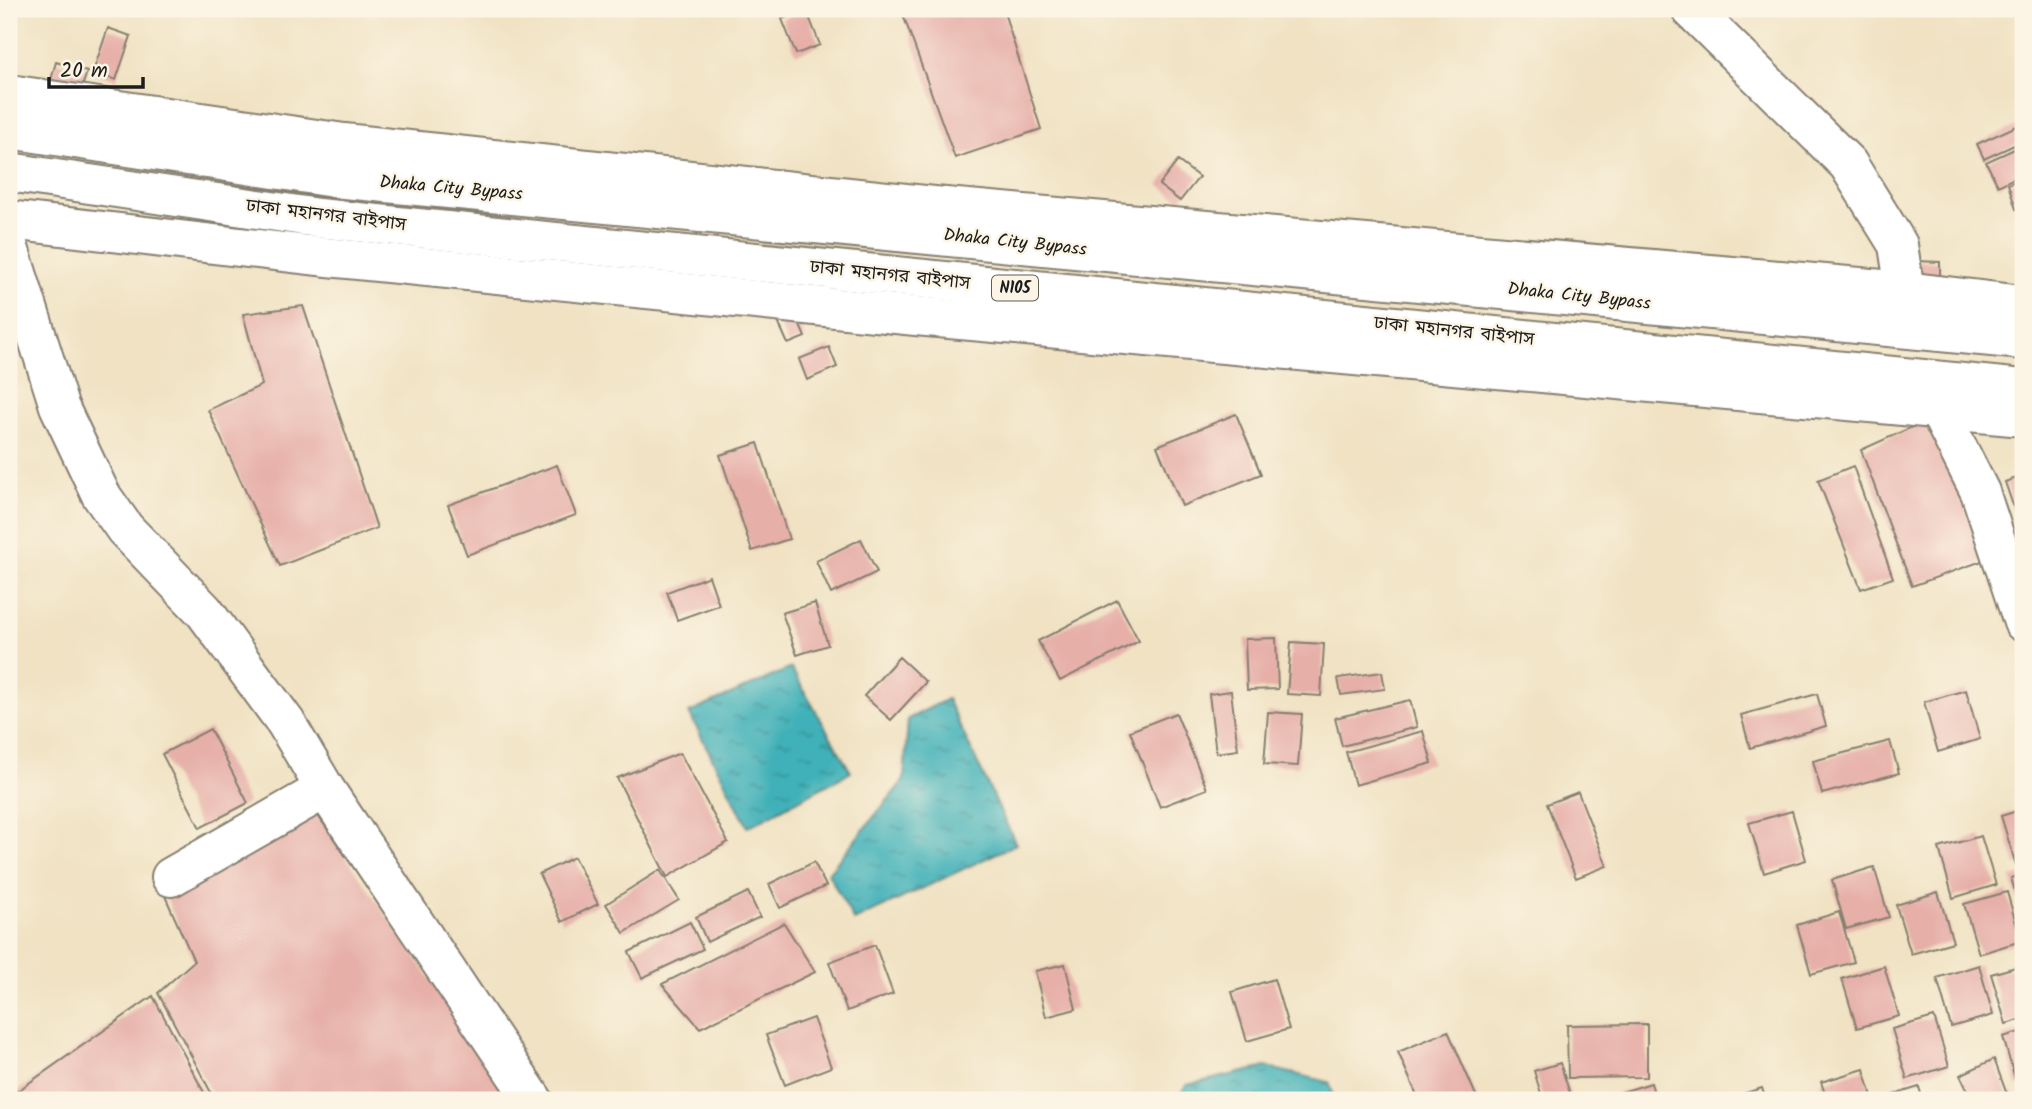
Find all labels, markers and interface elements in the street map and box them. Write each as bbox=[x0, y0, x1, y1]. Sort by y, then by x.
scale bar bbox=[49, 46, 144, 90]
text: 20 m bbox=[60, 55, 108, 88]
street label: Dhaka City Bypass bbox=[378, 168, 524, 210]
street label: ঢাকা মহানগর বাইপাস bbox=[243, 192, 408, 240]
street label: Dhaka City Bypass bbox=[942, 221, 1088, 265]
street label: ঢাকা মহানগর বাইপাস bbox=[807, 253, 972, 299]
street label: Dhaka City Bypass bbox=[1506, 275, 1652, 319]
road number: N105 bbox=[992, 276, 1038, 300]
street label: ঢাকা মহানগর বাইপাস bbox=[1371, 309, 1536, 355]

